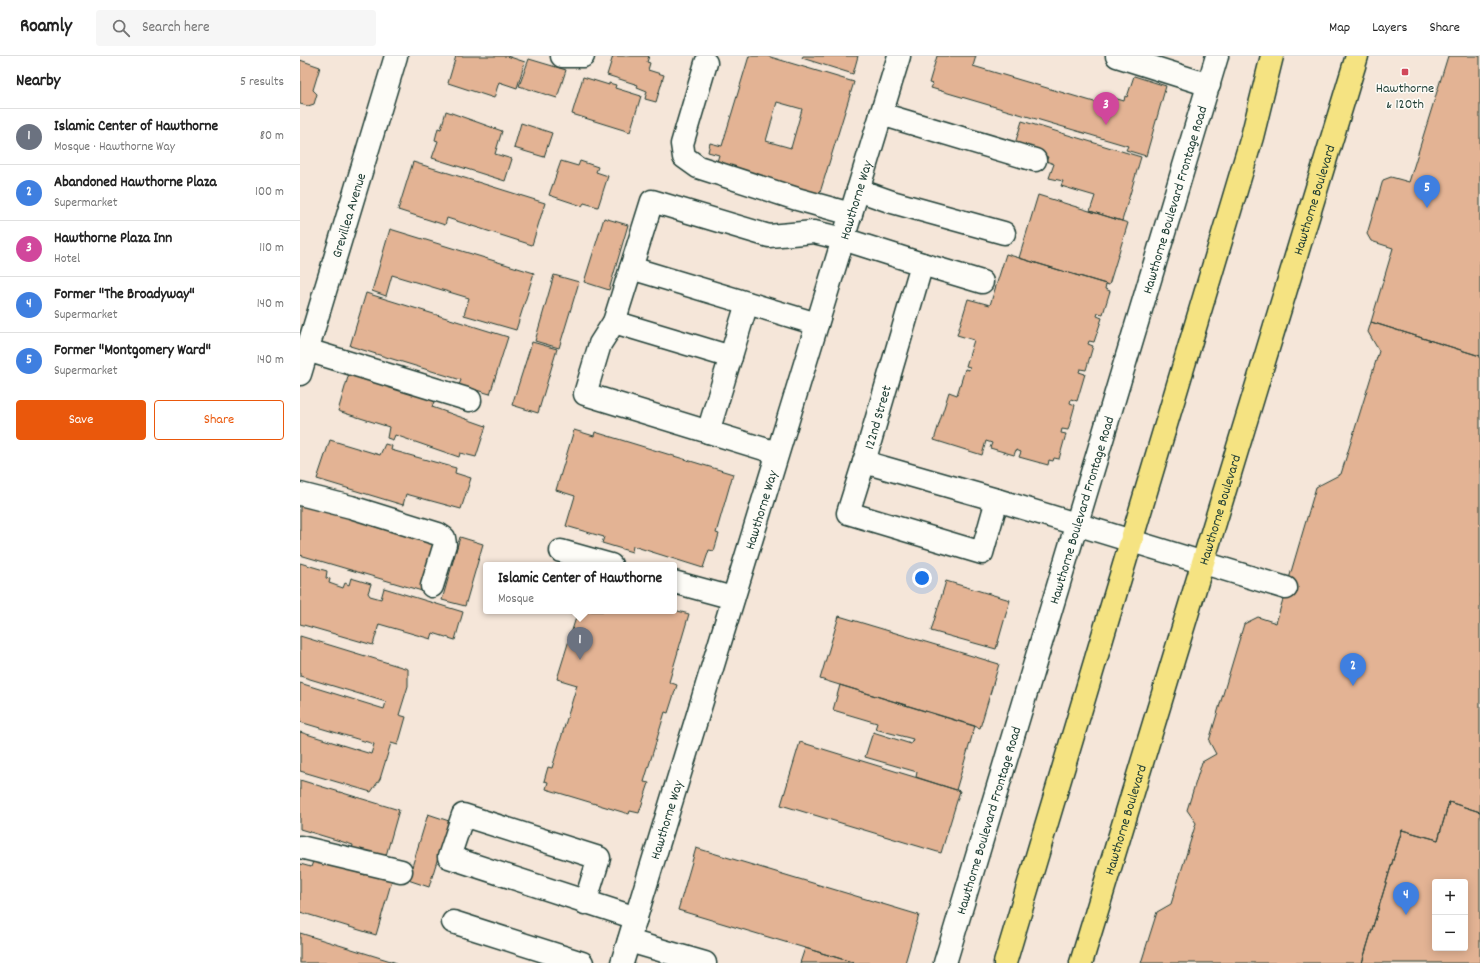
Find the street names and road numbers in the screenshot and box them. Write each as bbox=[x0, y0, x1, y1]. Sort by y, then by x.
street label: Hawthorne Boulevard Frontage Road bbox=[1138, 104, 1213, 297]
street label: Hawthorne Boulevard bbox=[1289, 143, 1341, 258]
street label: Hawthorne Way bbox=[835, 158, 879, 243]
street label: Grevillea Avenue bbox=[328, 171, 372, 261]
street label: 122nd Street bbox=[860, 383, 898, 452]
street label: Hawthorne Boulevard Frontage Road bbox=[1045, 414, 1120, 607]
street label: Hawthorne Boulevard bbox=[1195, 453, 1247, 568]
street label: Hawthorne Way bbox=[741, 468, 784, 552]
street label: Hawthorne Boulevard Frontage Road bbox=[952, 725, 1027, 917]
street label: Hawthorne Boulevard bbox=[1100, 762, 1153, 878]
street label: Hawthorne Way bbox=[646, 778, 689, 862]

